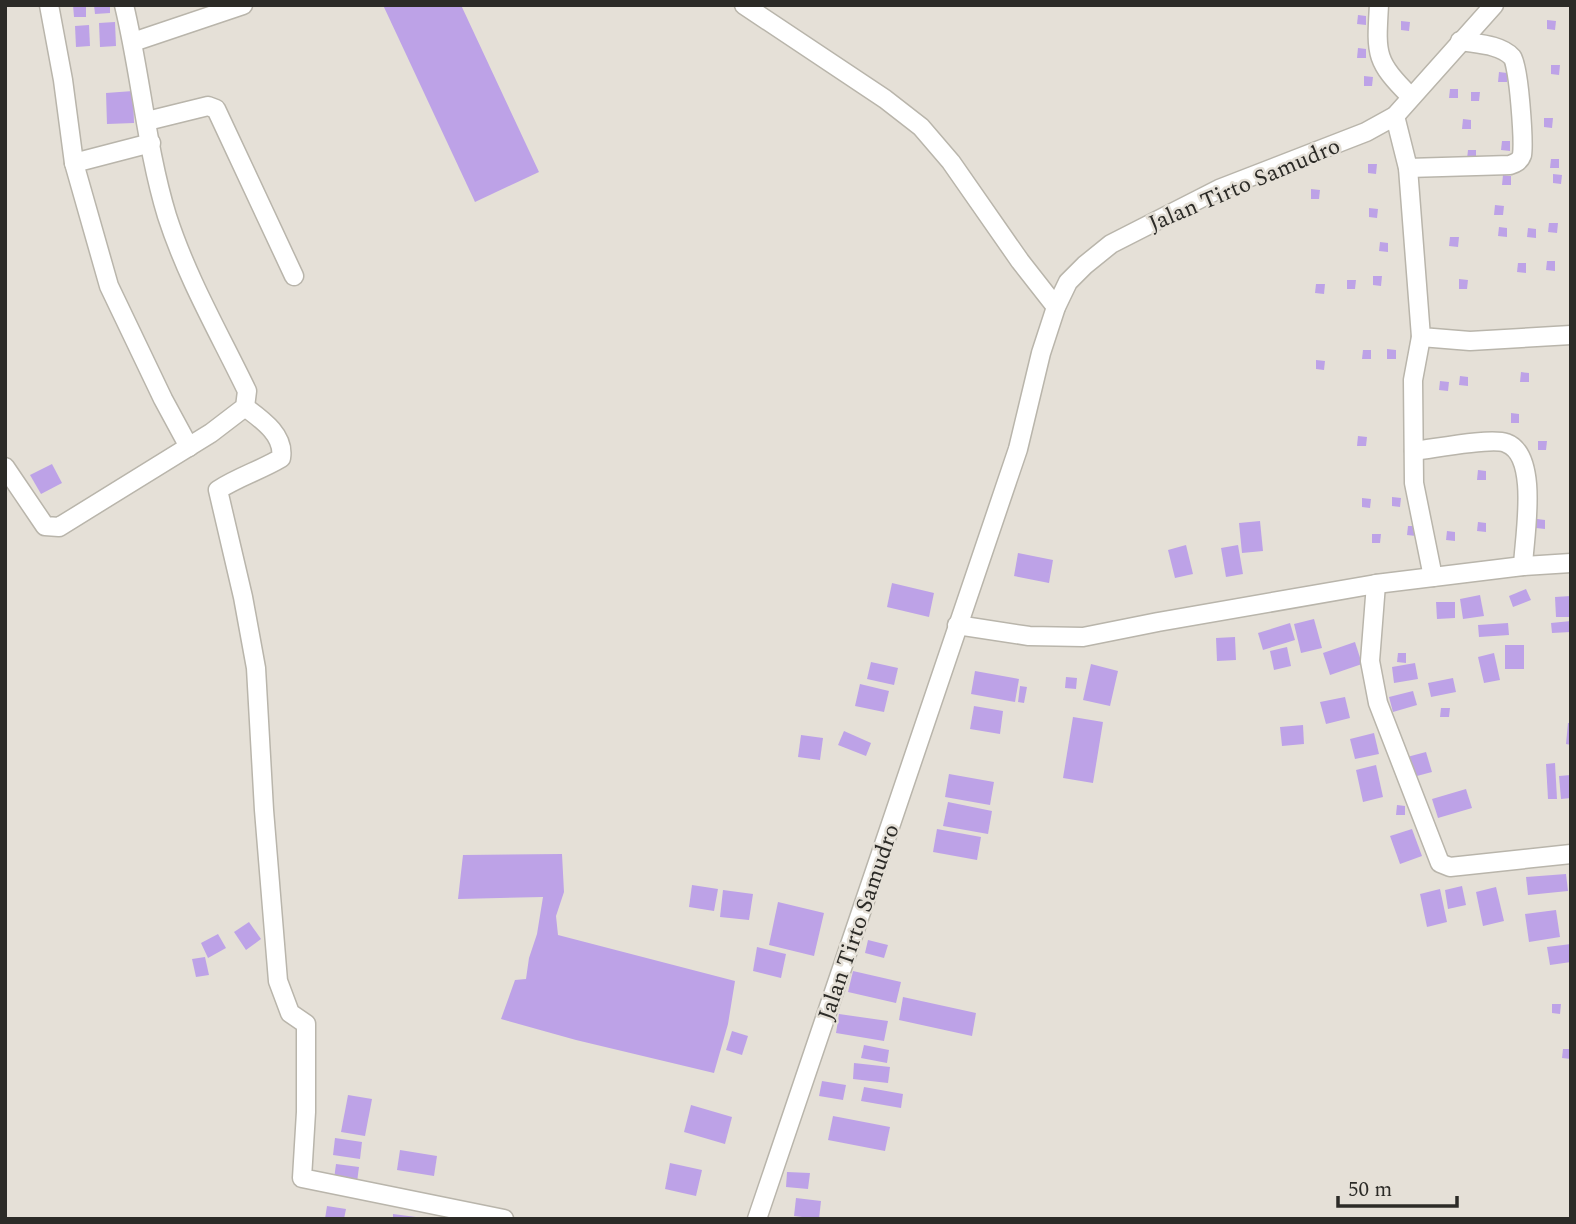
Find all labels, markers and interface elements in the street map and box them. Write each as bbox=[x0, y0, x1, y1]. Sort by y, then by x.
street label: Jalan Tirto Samudro bbox=[1143, 129, 1346, 242]
street label: Jalan Tirto Samudro bbox=[809, 820, 909, 1025]
scale bar bbox=[1338, 1164, 1457, 1208]
text: 50 m bbox=[1348, 1174, 1392, 1206]

